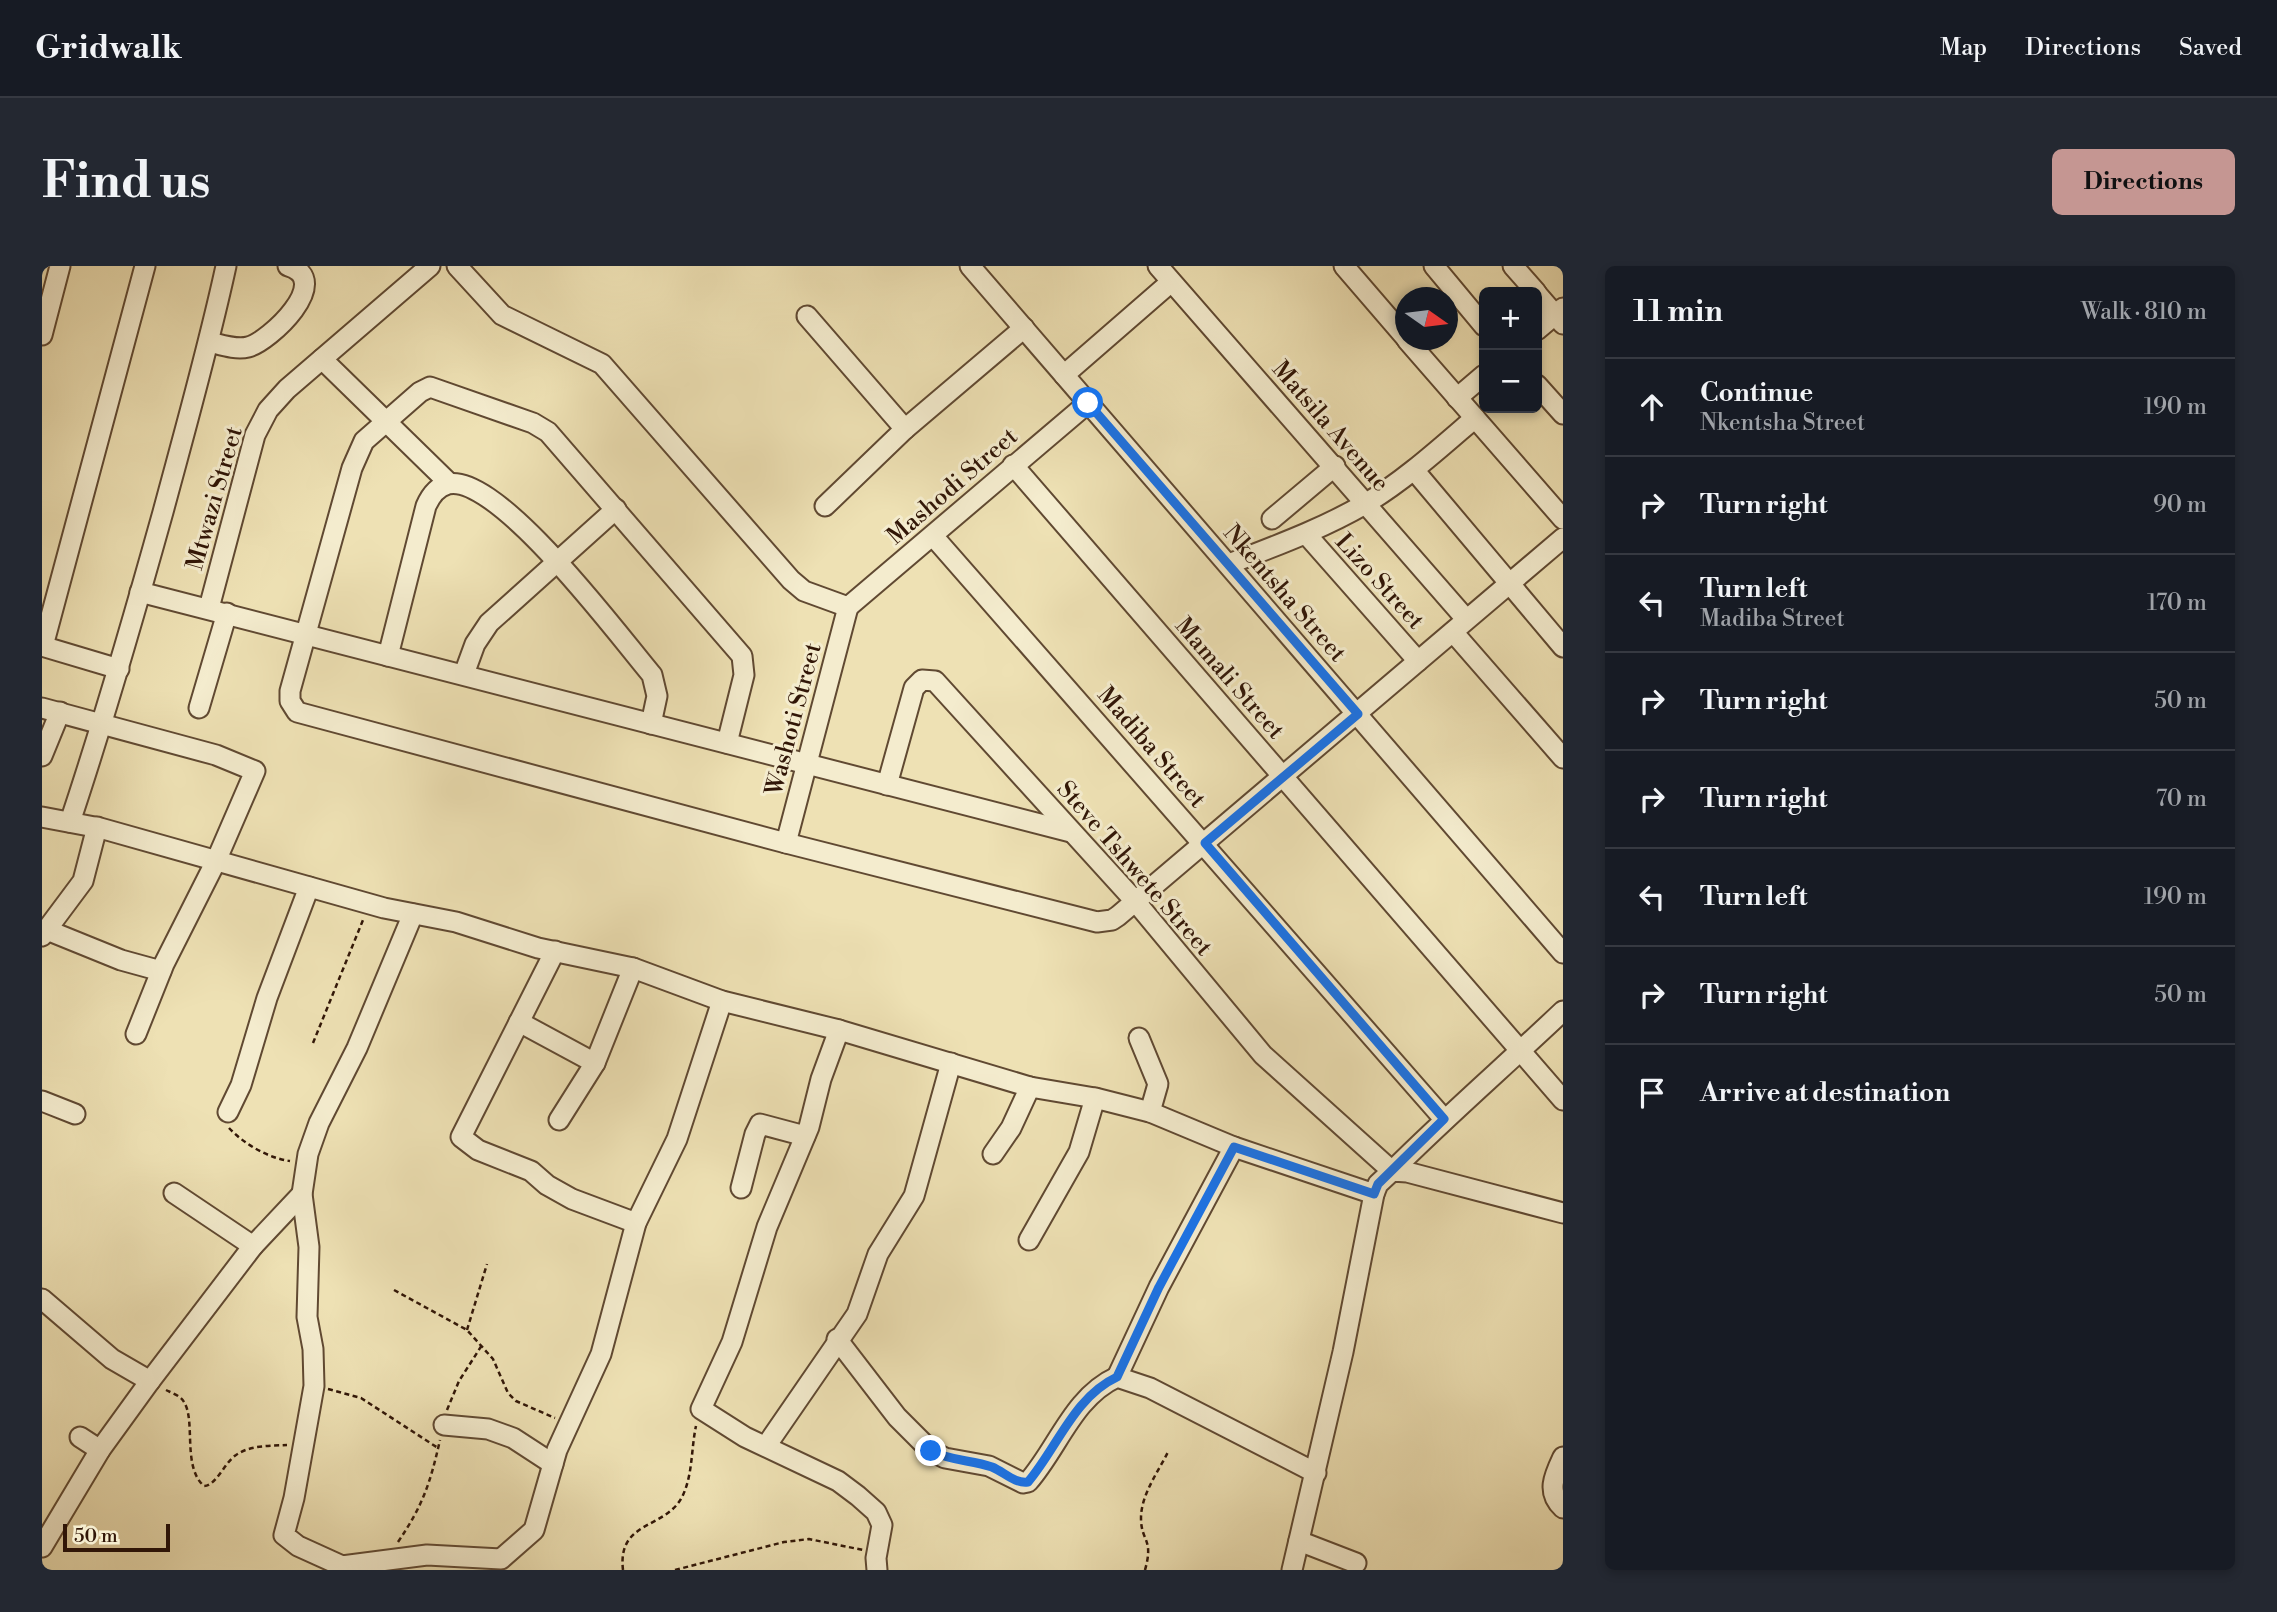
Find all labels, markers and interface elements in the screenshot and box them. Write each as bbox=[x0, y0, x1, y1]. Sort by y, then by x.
text: Gridwalk bbox=[35, 28, 182, 69]
text: Map bbox=[1940, 33, 1987, 63]
text: Directions bbox=[2025, 33, 2141, 63]
text: Saved bbox=[2179, 33, 2242, 63]
button: Directions bbox=[2052, 149, 2235, 215]
text: Find us bbox=[42, 152, 211, 213]
north arrow bbox=[1395, 287, 1458, 350]
map controls bbox=[1479, 287, 1542, 413]
button: + bbox=[1479, 287, 1542, 350]
text: 11 min bbox=[1633, 293, 1723, 331]
text: Walk · 810 m bbox=[2081, 298, 2207, 326]
button: − bbox=[1479, 350, 1542, 413]
street label: Matsila Avenue bbox=[1265, 355, 1395, 498]
text: Continue bbox=[1700, 377, 1813, 409]
route start bbox=[1072, 387, 1103, 418]
icon: ahead bbox=[1633, 388, 1671, 426]
text: 190 m bbox=[2144, 393, 2207, 421]
text: Nkentsha Street bbox=[1700, 409, 1865, 437]
street label: Mtwazi Street bbox=[180, 422, 250, 574]
street label: Mashodi Street bbox=[881, 422, 1025, 552]
icon: right bbox=[1633, 486, 1671, 524]
text: Turn right bbox=[1700, 489, 1828, 521]
text: 90 m bbox=[2153, 491, 2207, 519]
street label: Nkentsha Street bbox=[1216, 519, 1352, 669]
street label: Lizo Street bbox=[1328, 527, 1431, 636]
text: Turn left bbox=[1700, 573, 1808, 605]
icon: left bbox=[1633, 584, 1671, 622]
text: 170 m bbox=[2147, 589, 2207, 617]
text: Madiba Street bbox=[1700, 605, 1845, 633]
street label: Mamali Street bbox=[1168, 612, 1291, 746]
street label: Washoti Street bbox=[759, 639, 829, 800]
street label: Madiba Street bbox=[1090, 681, 1212, 815]
icon: right bbox=[1633, 682, 1671, 720]
text: Turn right bbox=[1700, 685, 1828, 717]
text: 50 m bbox=[2154, 687, 2207, 715]
street label: Steve Tshwete Street bbox=[1050, 775, 1219, 963]
icon: right bbox=[1633, 780, 1671, 818]
text: Turn right bbox=[1700, 783, 1828, 815]
text: 70 m bbox=[2156, 785, 2207, 813]
icon: left bbox=[1633, 878, 1671, 916]
text: Turn left bbox=[1700, 881, 1808, 913]
text: 190 m bbox=[2144, 883, 2207, 911]
icon: right bbox=[1633, 976, 1671, 1014]
text: Turn right bbox=[1700, 979, 1828, 1011]
text: 50 m bbox=[2154, 981, 2207, 1009]
icon: arrive bbox=[1633, 1074, 1671, 1112]
text: Arrive at destination bbox=[1700, 1077, 1950, 1109]
route end bbox=[915, 1435, 946, 1466]
scale bar bbox=[63, 1521, 170, 1553]
text: 50 m bbox=[74, 1524, 118, 1548]

